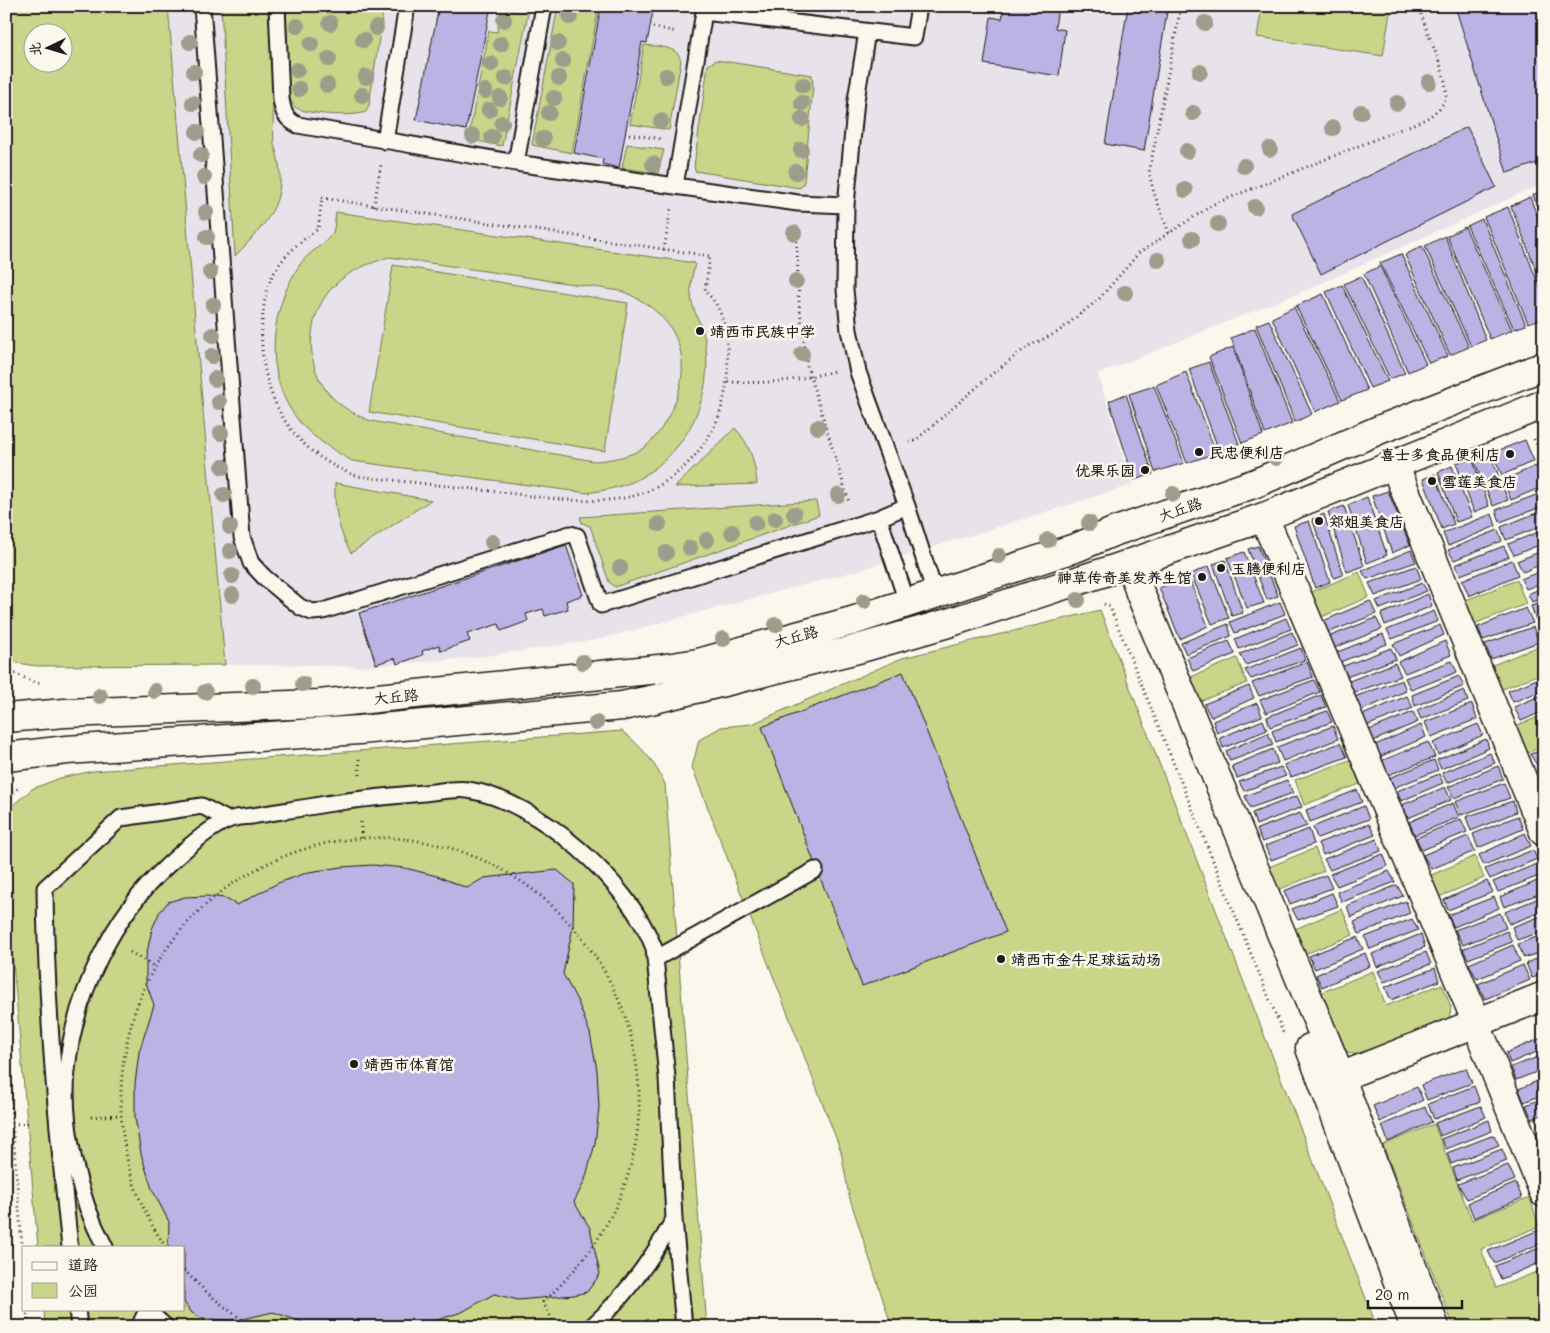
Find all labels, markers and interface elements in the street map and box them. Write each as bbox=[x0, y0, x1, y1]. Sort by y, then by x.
north arrow bbox=[22, 22, 72, 72]
text: 北 bbox=[24, 41, 45, 57]
place label: 靖西市民族中学 bbox=[710, 321, 815, 341]
marker: 靖西市民族中学 bbox=[694, 325, 706, 337]
place label: 民忠便利店 bbox=[1209, 442, 1284, 462]
place label: 喜士多食品便利店 bbox=[1380, 444, 1500, 464]
marker: 民忠便利店 bbox=[1193, 446, 1205, 458]
marker: 喜士多食品便利店 bbox=[1504, 448, 1516, 460]
place label: 优果乐园 bbox=[1075, 460, 1135, 480]
marker: 优果乐园 bbox=[1139, 464, 1151, 476]
place label: 雪莲美食店 bbox=[1442, 471, 1517, 491]
marker: 雪莲美食店 bbox=[1426, 475, 1438, 487]
street label: 大丘路 bbox=[1155, 492, 1205, 526]
place label: 郑姐美食店 bbox=[1329, 511, 1404, 531]
marker: 郑姐美食店 bbox=[1313, 515, 1325, 527]
place label: 玉腾便利店 bbox=[1231, 558, 1306, 578]
marker: 玉腾便利店 bbox=[1215, 562, 1227, 574]
place label: 神草传奇美发养生馆 bbox=[1057, 567, 1192, 587]
marker: 神草传奇美发养生馆 bbox=[1196, 571, 1208, 583]
street label: 大丘路 bbox=[772, 621, 820, 651]
street label: 大丘路 bbox=[373, 684, 419, 708]
place label: 靖西市金牛足球运动场 bbox=[1011, 949, 1161, 969]
marker: 靖西市金牛足球运动场 bbox=[995, 953, 1007, 965]
place label: 靖西市体育馆 bbox=[364, 1054, 454, 1074]
marker: 靖西市体育馆 bbox=[348, 1058, 360, 1070]
legend bbox=[22, 1246, 185, 1310]
text: 道路 bbox=[68, 1254, 98, 1274]
scale bar bbox=[1368, 1278, 1461, 1310]
text: 公园 bbox=[68, 1280, 98, 1300]
text: 20 m bbox=[1375, 1284, 1409, 1304]

